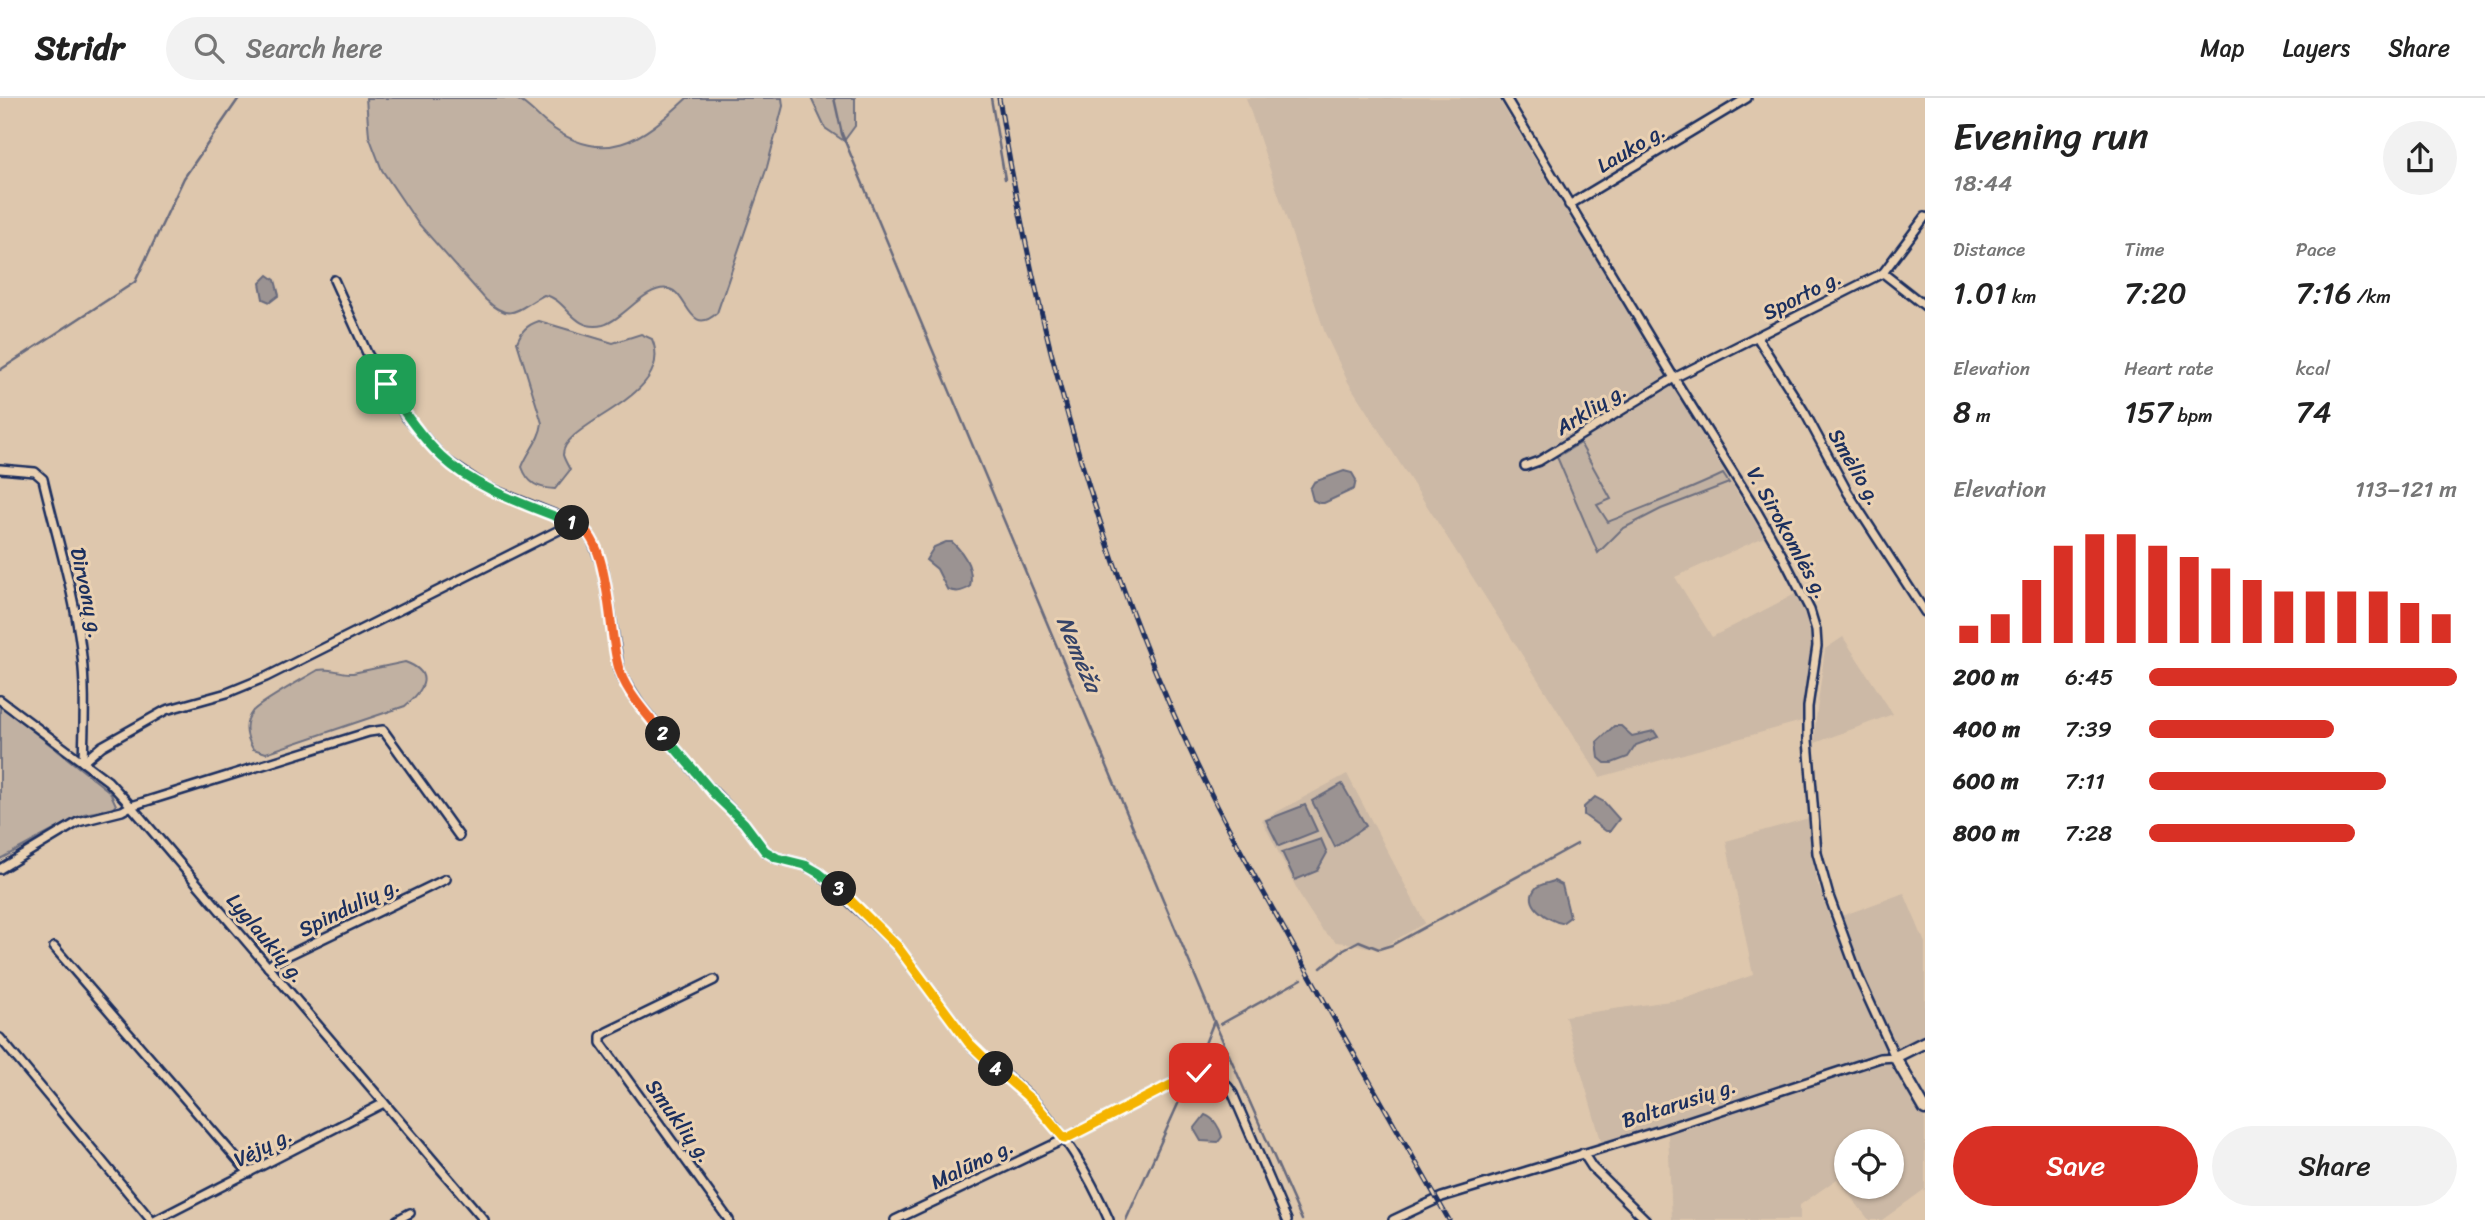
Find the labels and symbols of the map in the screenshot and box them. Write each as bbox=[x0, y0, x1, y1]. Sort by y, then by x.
street label: Lauko g. bbox=[1589, 112, 1673, 184]
street label: Sporto g. bbox=[1755, 259, 1849, 331]
pin bbox=[356, 354, 416, 414]
street label: Arklių g. bbox=[1547, 372, 1635, 447]
street label: Smėlio g. bbox=[1817, 421, 1893, 513]
street label: V. Sirokomlės g. bbox=[1736, 460, 1840, 606]
pin: 1 bbox=[554, 506, 590, 540]
street label: Dirvonų g. bbox=[59, 544, 115, 642]
water label: Nemėža bbox=[1045, 609, 1115, 702]
pin: 2 bbox=[646, 716, 680, 752]
street label: Spindulių g. bbox=[292, 866, 406, 948]
pin: 3 bbox=[822, 872, 856, 906]
street label: Lyglaukių g. bbox=[216, 884, 316, 992]
pin bbox=[1169, 1043, 1229, 1103]
pin: 4 bbox=[978, 1052, 1014, 1086]
street label: Baltarusių g. bbox=[1617, 1067, 1741, 1139]
street label: Smuklių g. bbox=[635, 1071, 723, 1171]
street label: Vėjų g. bbox=[227, 1116, 299, 1178]
street label: Malūno g. bbox=[924, 1127, 1020, 1201]

